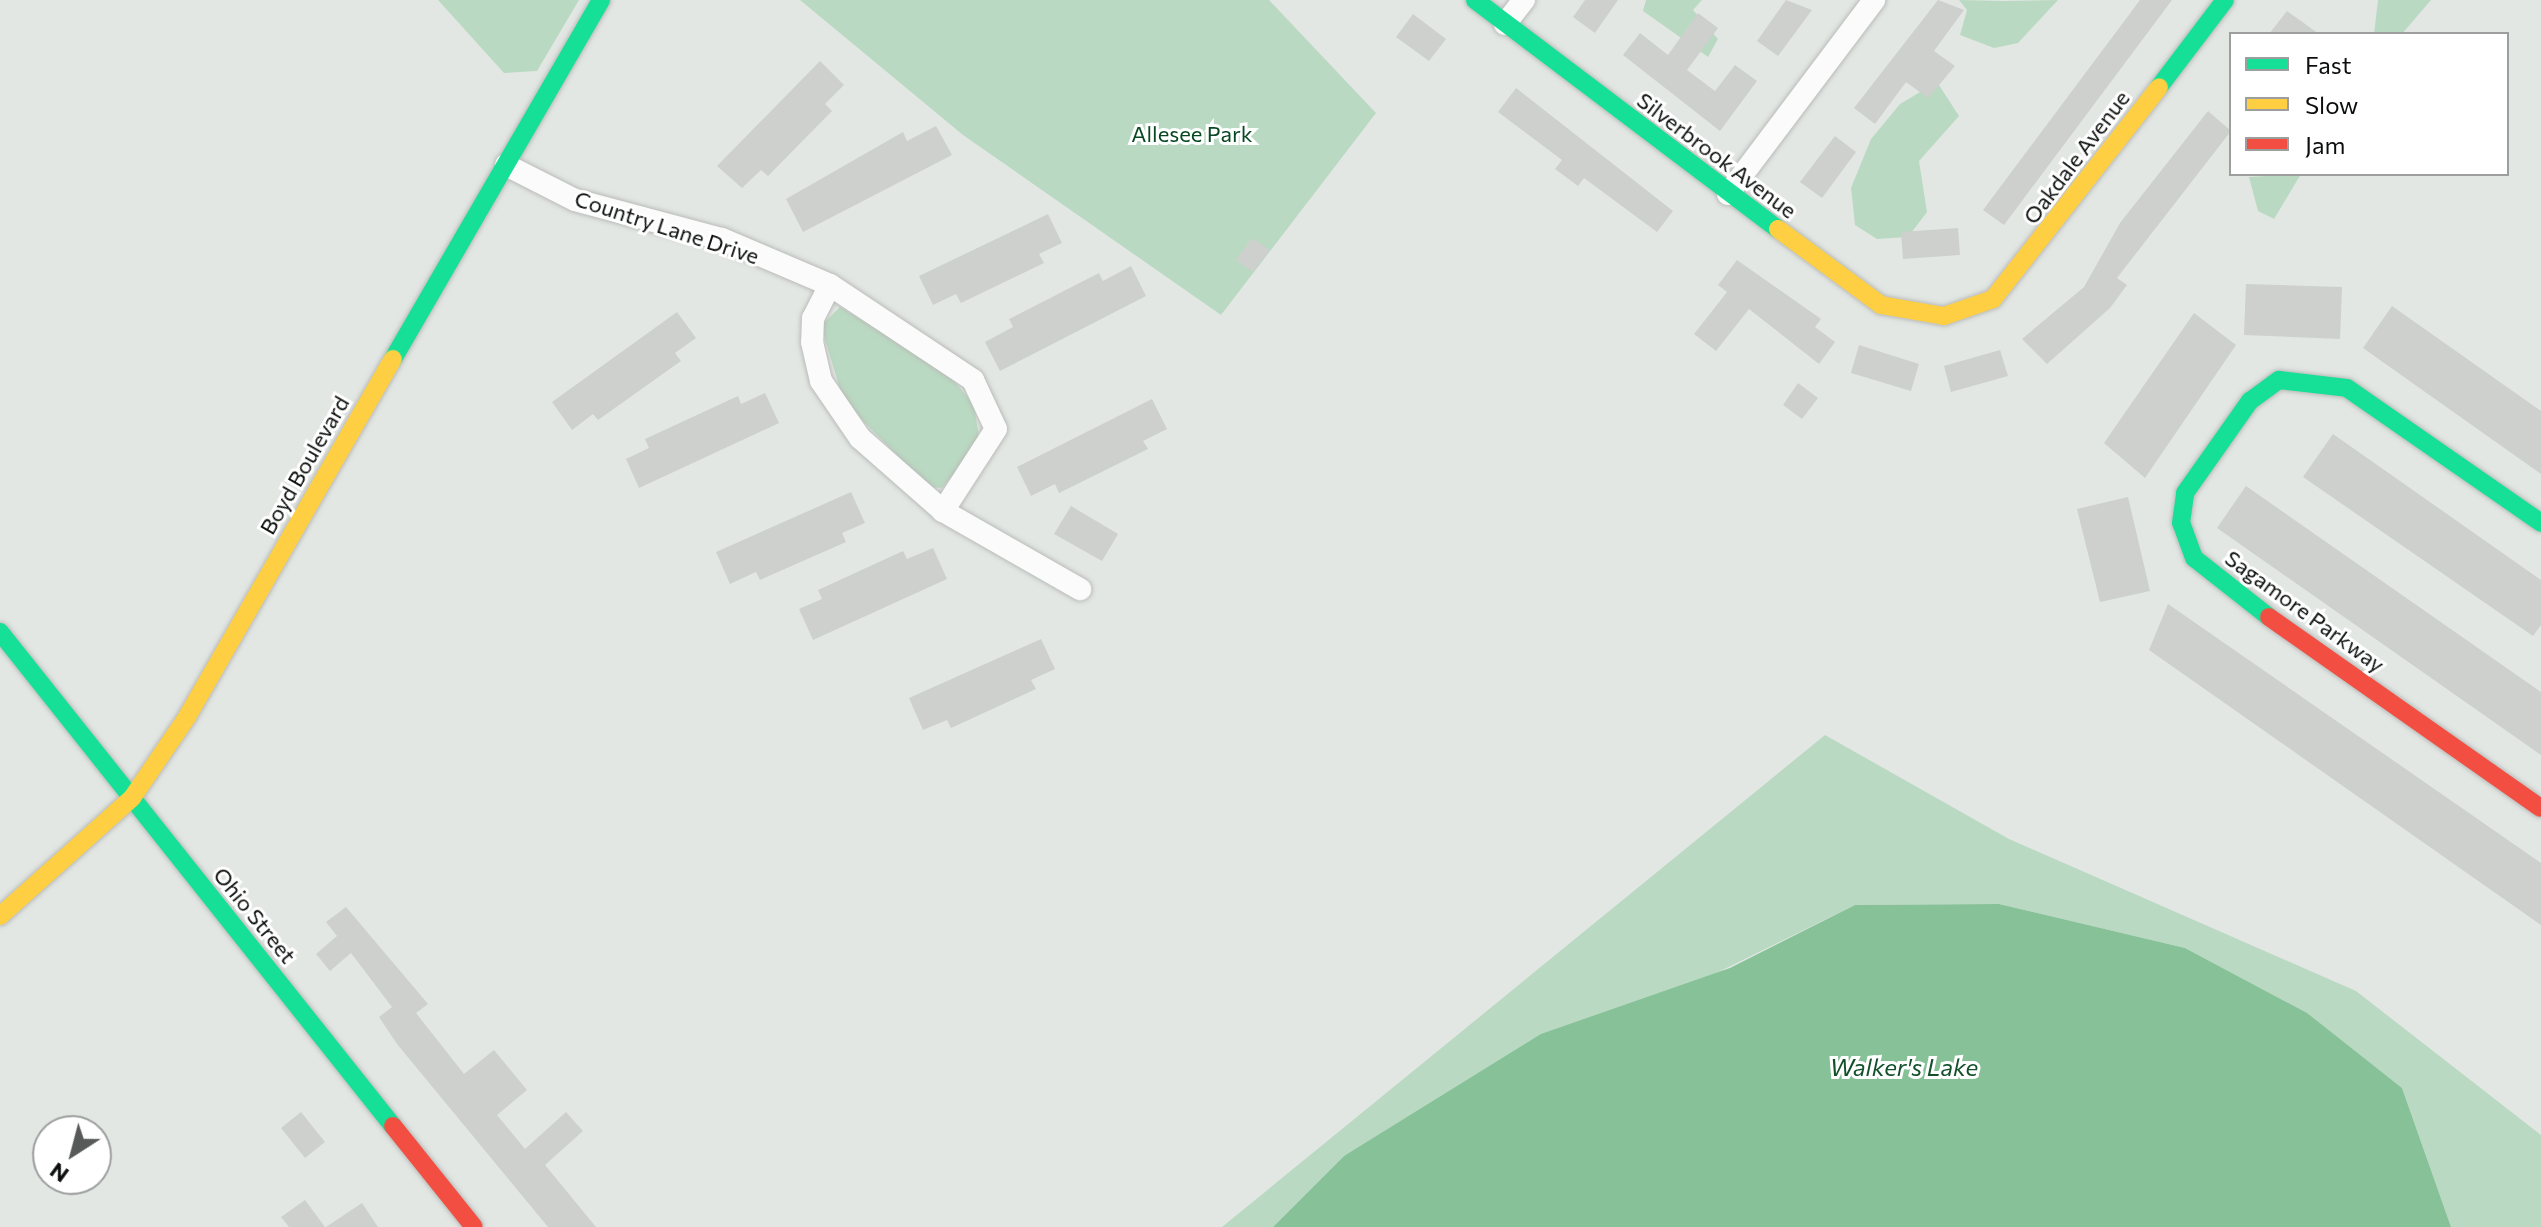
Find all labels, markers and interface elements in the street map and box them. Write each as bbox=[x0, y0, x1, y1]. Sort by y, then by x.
legend bbox=[2229, 32, 2509, 176]
text: Fast bbox=[2305, 50, 2352, 79]
street label: Oakdale Avenue bbox=[2017, 85, 2135, 229]
street label: Silverbrook Avenue bbox=[1632, 86, 1802, 224]
text: Slow bbox=[2305, 90, 2358, 119]
park label: Allesee Park bbox=[1131, 121, 1253, 147]
text: Jam bbox=[2305, 130, 2345, 159]
street label: Country Lane Drive bbox=[572, 185, 762, 269]
street label: Boyd Boulevard bbox=[254, 391, 354, 539]
street label: Sagamore Parkway bbox=[2220, 544, 2390, 678]
street label: Ohio Street bbox=[208, 862, 302, 968]
water label: Walker's Lake bbox=[1830, 1053, 1978, 1081]
north arrow bbox=[32, 1115, 112, 1195]
text: N bbox=[44, 1157, 73, 1189]

